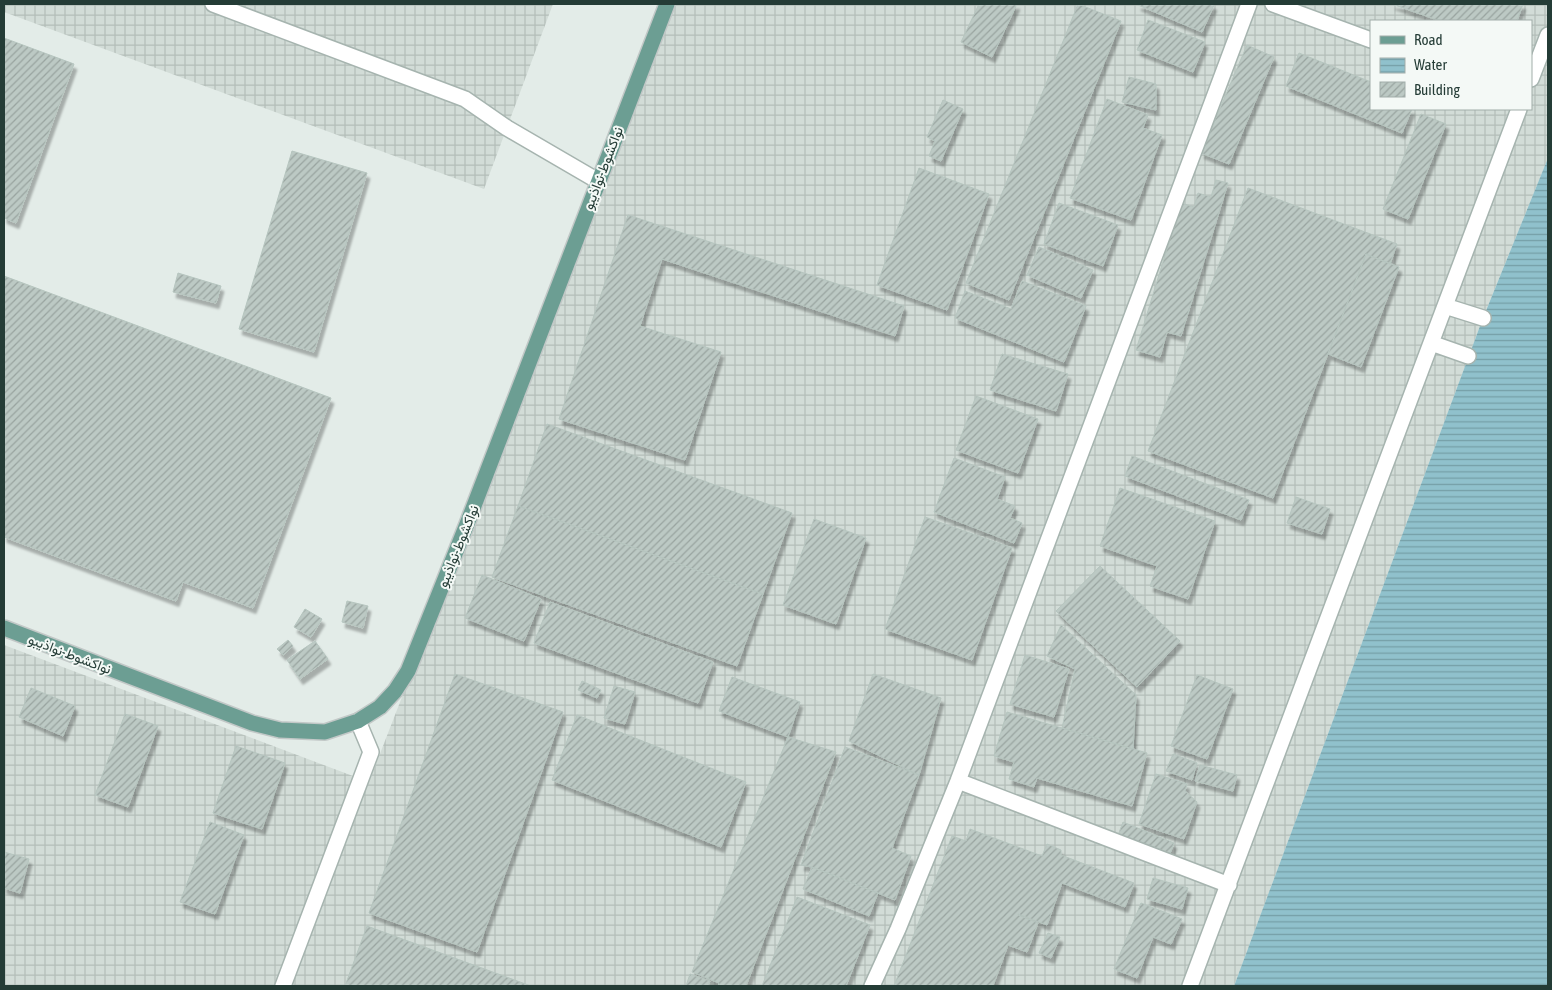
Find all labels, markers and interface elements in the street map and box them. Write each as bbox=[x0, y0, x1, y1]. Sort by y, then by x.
legend bbox=[1370, 20, 1532, 110]
text: Road bbox=[1414, 31, 1443, 48]
text: Water bbox=[1414, 56, 1447, 73]
text: Building bbox=[1414, 81, 1460, 98]
street label: نواكشوط-نواذيبو bbox=[580, 124, 627, 212]
street label: نواكشوط-نواذيبو bbox=[434, 503, 483, 590]
street label: نواكشوط-نواذيبو bbox=[26, 631, 114, 678]

